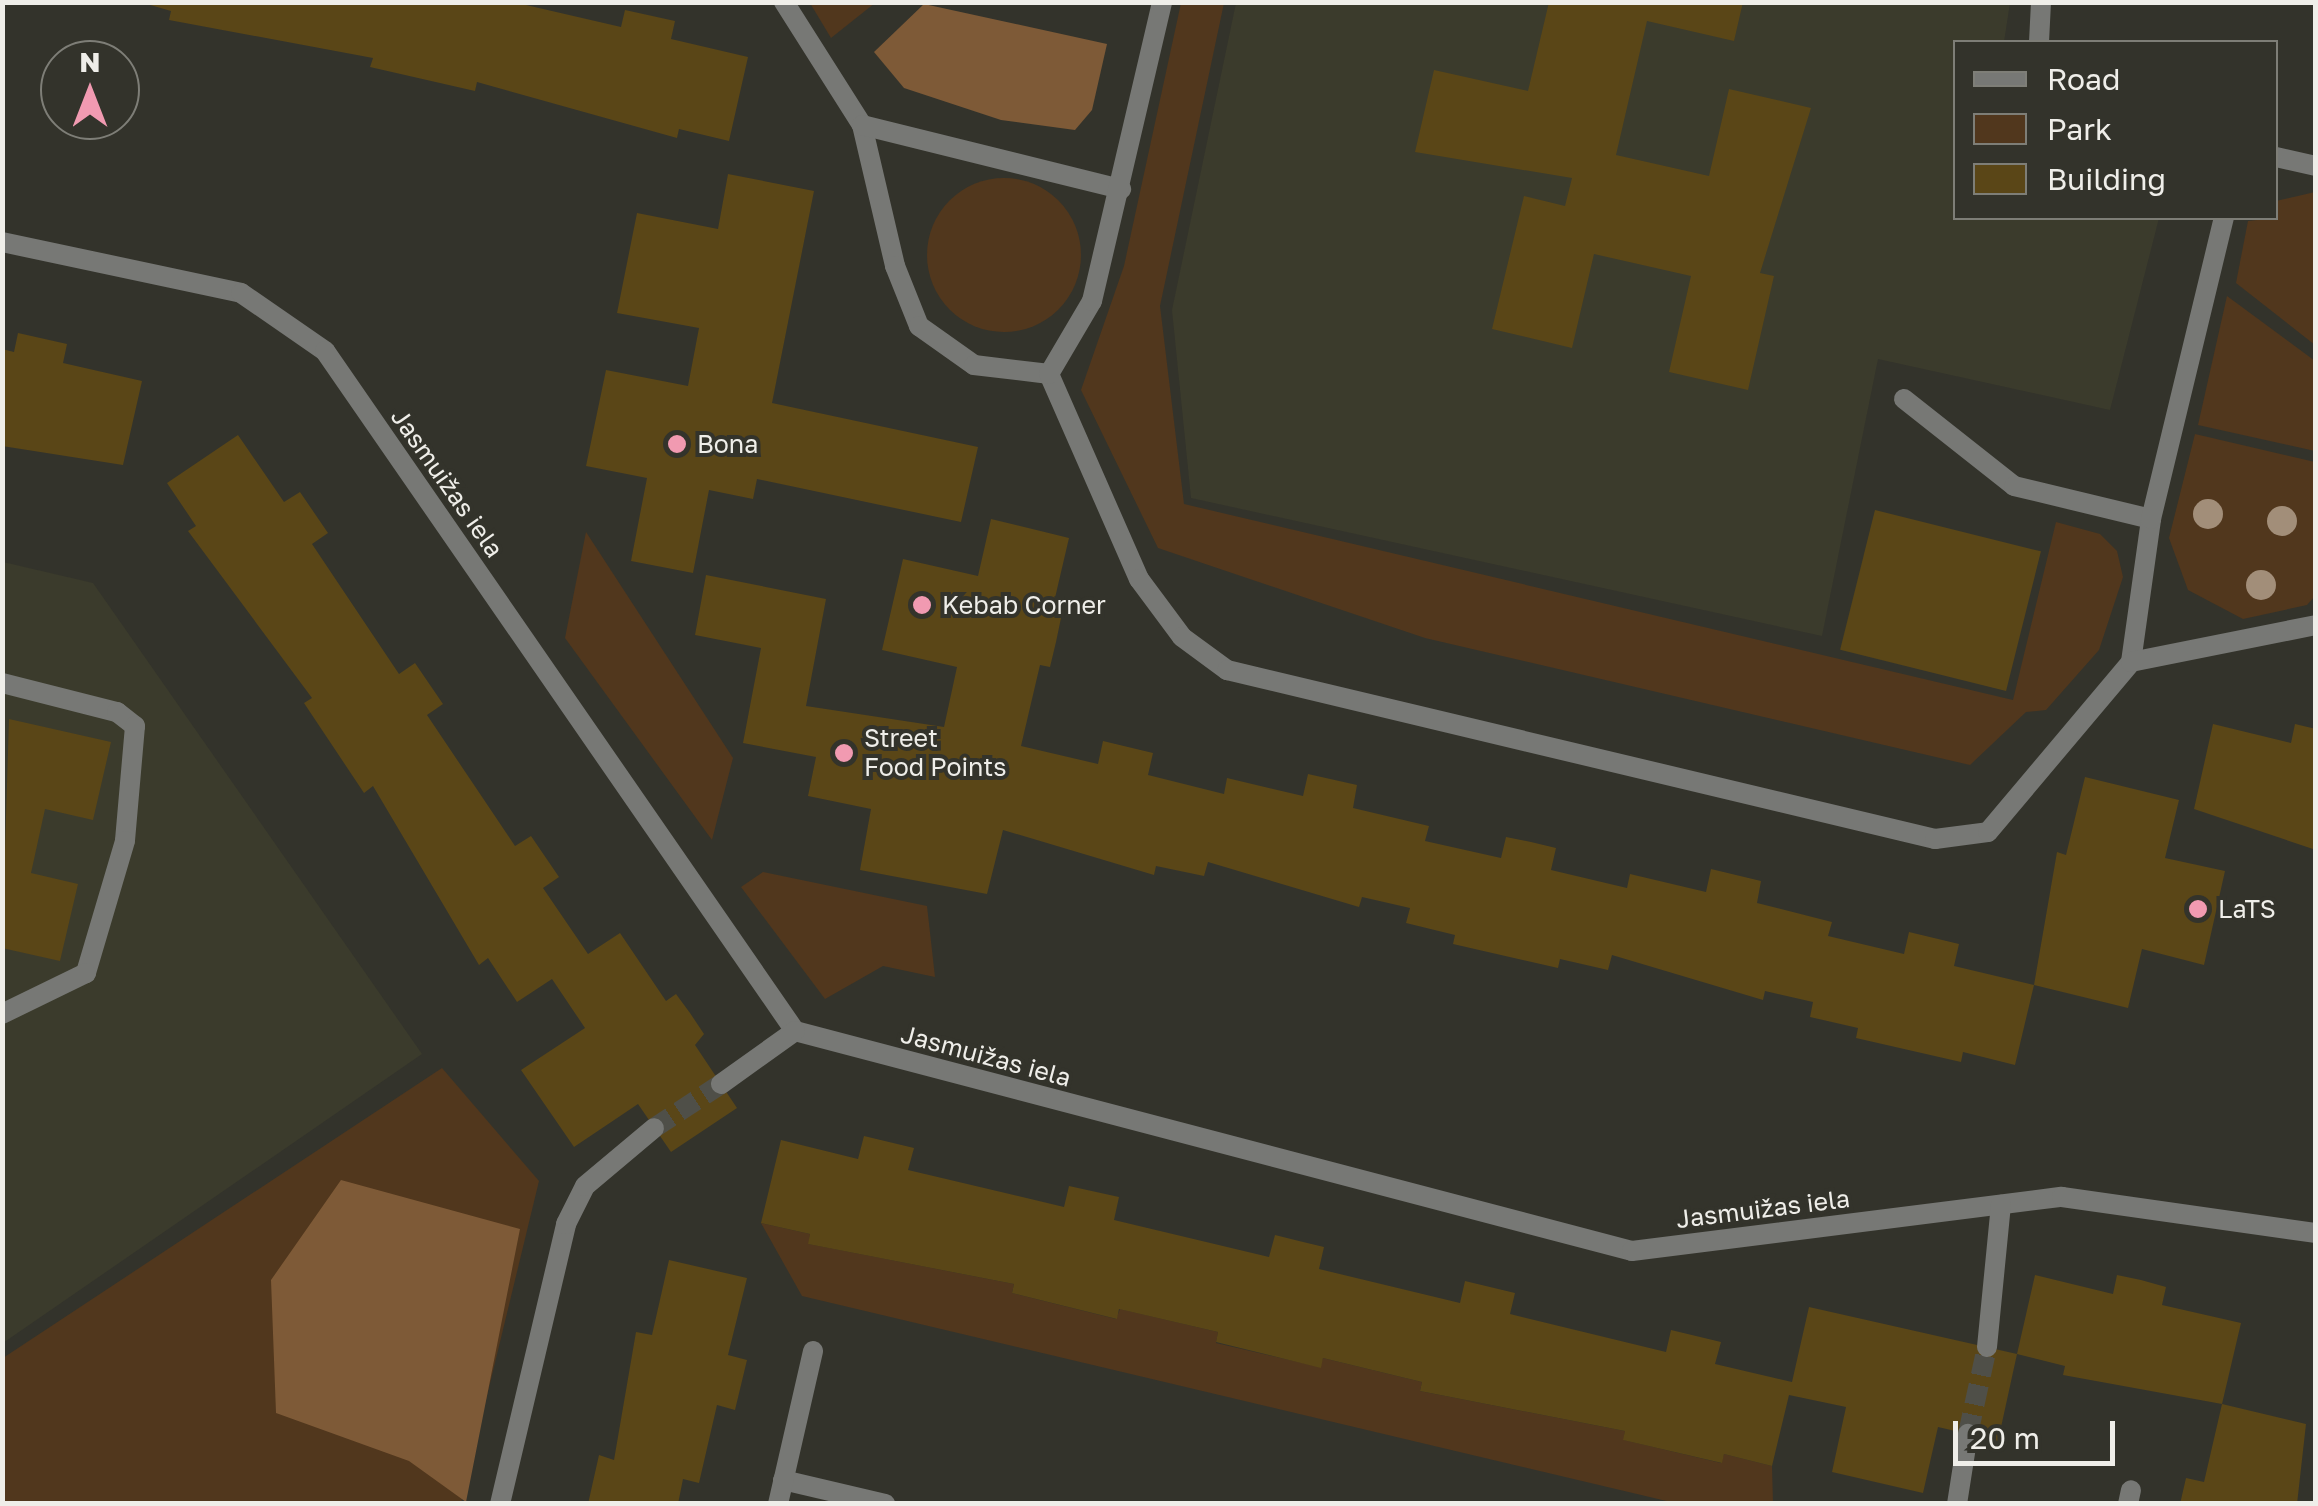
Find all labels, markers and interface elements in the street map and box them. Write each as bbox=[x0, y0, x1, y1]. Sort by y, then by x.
north arrow bbox=[40, 40, 140, 140]
legend bbox=[1953, 40, 2278, 220]
text: N bbox=[79, 45, 101, 78]
text: Road bbox=[2047, 61, 2121, 97]
text: Park bbox=[2047, 111, 2112, 147]
text: Building bbox=[2047, 161, 2166, 197]
street label: Jasmuižas iela bbox=[385, 403, 509, 563]
place label: Bona bbox=[697, 429, 758, 459]
marker: Bona bbox=[666, 433, 688, 455]
place label: Kebab Corner bbox=[942, 590, 1106, 620]
marker: Kebab Corner bbox=[911, 594, 933, 616]
place label: Street Food Points bbox=[864, 724, 1006, 783]
marker: Street Food Points bbox=[833, 742, 855, 764]
place label: LaTS bbox=[2218, 894, 2276, 924]
marker: LaTS bbox=[2187, 898, 2209, 920]
street label: Jasmuižas iela bbox=[898, 1019, 1074, 1093]
street label: Jasmuižas iela bbox=[1674, 1183, 1852, 1235]
scale bar bbox=[1958, 1401, 2120, 1463]
text: 20 m bbox=[1970, 1420, 2040, 1456]

